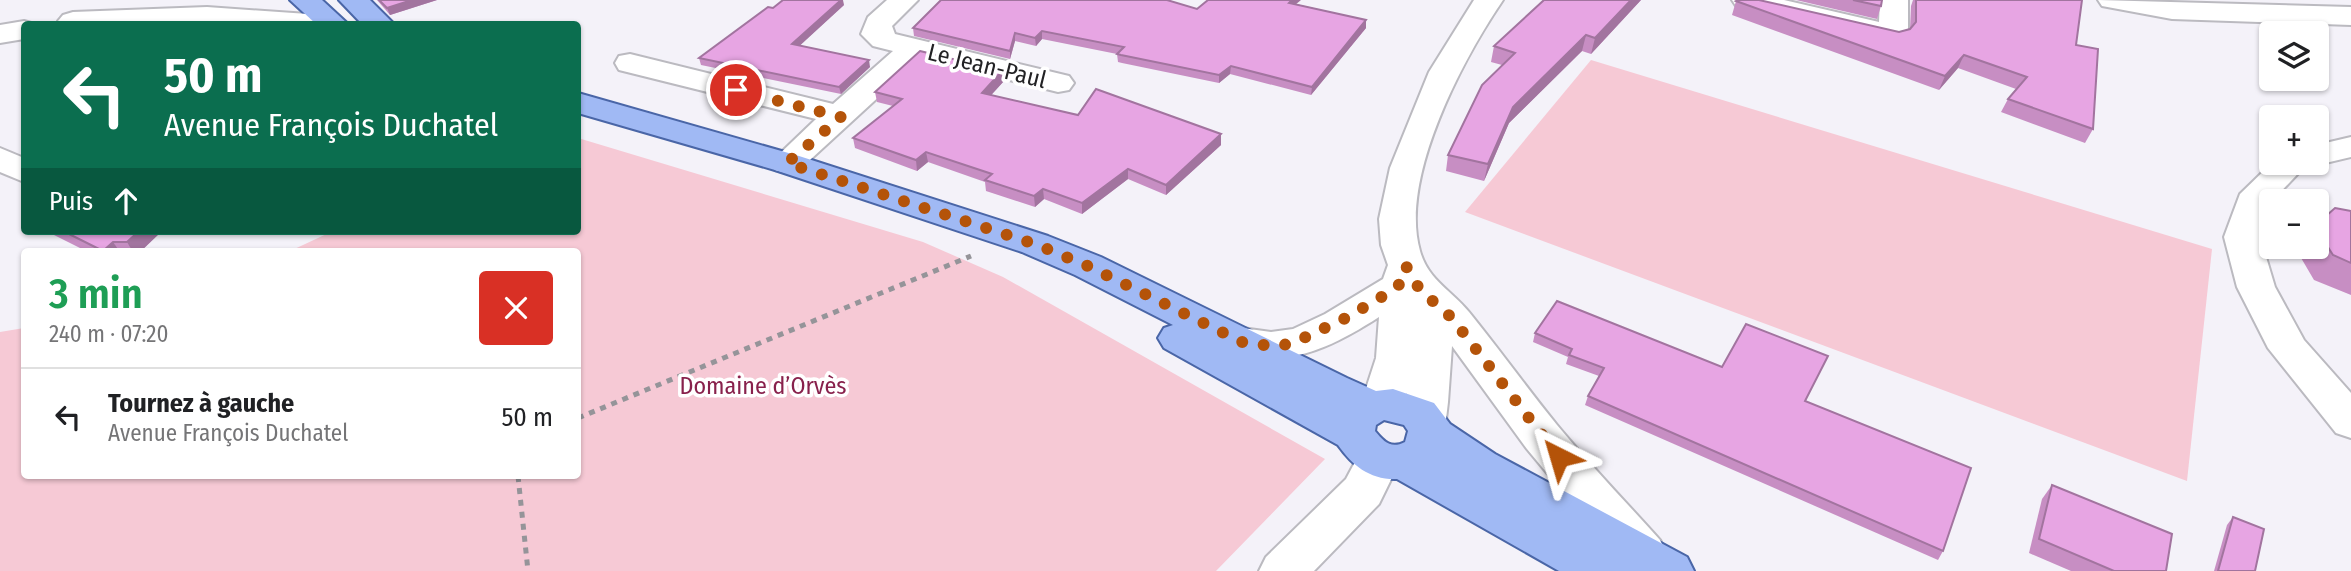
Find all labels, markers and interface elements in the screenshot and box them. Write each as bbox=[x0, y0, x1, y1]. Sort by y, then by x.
map controls bbox=[2259, 21, 2329, 259]
button: layers bbox=[2259, 21, 2329, 91]
street label: Le Jean-Paul bbox=[925, 38, 1049, 94]
text: 50 m bbox=[164, 46, 262, 105]
icon: left bbox=[49, 49, 140, 140]
pin bbox=[706, 60, 766, 120]
icon: arrive bbox=[717, 71, 755, 109]
button: + bbox=[2259, 105, 2329, 175]
text: Avenue François Duchatel bbox=[164, 106, 498, 144]
icon: ahead bbox=[107, 182, 145, 220]
text: Puis bbox=[49, 186, 93, 217]
button: − bbox=[2259, 189, 2329, 259]
text: 3 min bbox=[49, 269, 143, 319]
button: close bbox=[479, 271, 553, 345]
text: 240 m · 07:20 bbox=[49, 320, 168, 348]
park label: Domaine d’Orvès bbox=[679, 372, 847, 400]
text: Tournez à gauche bbox=[108, 388, 294, 419]
icon: left bbox=[49, 398, 87, 436]
text: 50 m bbox=[501, 402, 553, 433]
text: Avenue François Duchatel bbox=[108, 419, 348, 447]
position arrow bbox=[1522, 420, 1596, 494]

